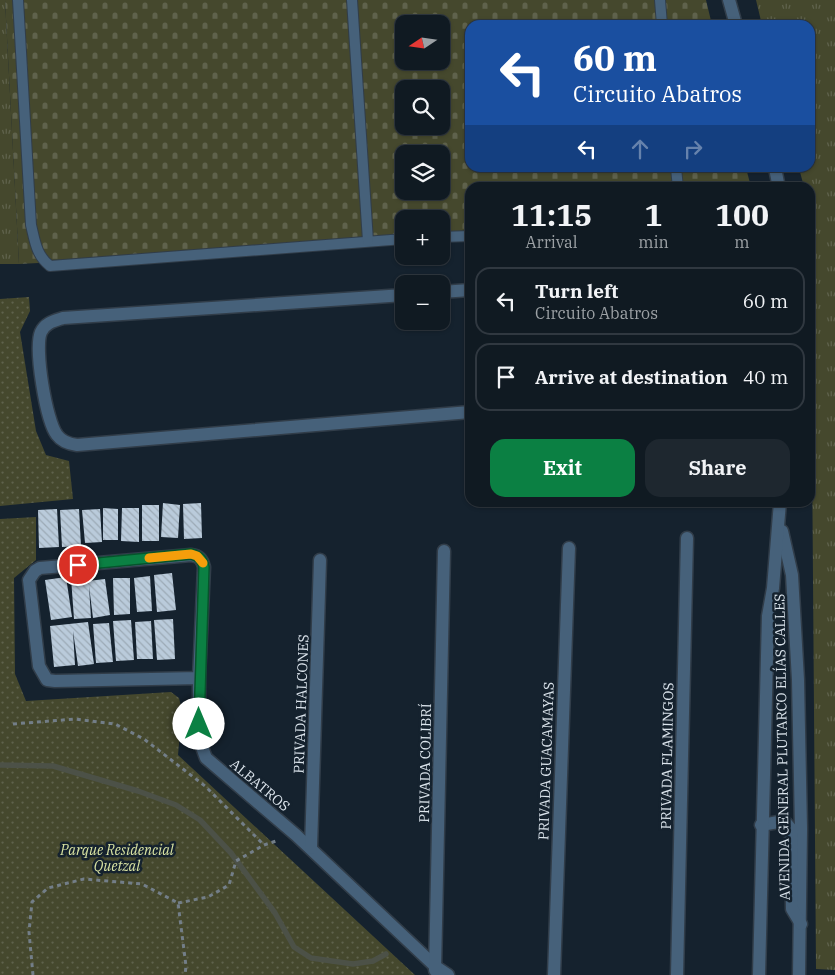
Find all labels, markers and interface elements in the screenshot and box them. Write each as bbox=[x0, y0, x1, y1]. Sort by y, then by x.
north arrow bbox=[395, 15, 450, 70]
map controls bbox=[395, 15, 450, 330]
text: 60 m bbox=[573, 35, 657, 81]
icon: left bbox=[490, 40, 555, 105]
text: Circuito Abatros bbox=[573, 79, 742, 108]
button: search bbox=[395, 80, 450, 135]
icon: left bbox=[573, 135, 601, 163]
icon: ahead bbox=[626, 135, 654, 163]
icon: right bbox=[679, 135, 707, 163]
button: layers bbox=[395, 145, 450, 200]
text: 11:15 bbox=[511, 195, 592, 234]
text: 1 bbox=[645, 195, 663, 234]
text: 100 bbox=[715, 195, 769, 234]
button: + bbox=[395, 210, 450, 265]
text: Arrival bbox=[526, 232, 578, 252]
text: min bbox=[638, 232, 669, 252]
text: m bbox=[734, 232, 750, 252]
button: − bbox=[395, 275, 450, 330]
text: Turn left bbox=[535, 279, 618, 303]
icon: left bbox=[492, 287, 520, 315]
text: 60 m bbox=[743, 289, 788, 313]
text: Circuito Abatros bbox=[535, 303, 658, 323]
icon: arrive bbox=[492, 363, 520, 391]
text: Arrive at destination bbox=[535, 365, 728, 389]
text: 40 m bbox=[743, 365, 788, 389]
button: Exit bbox=[490, 439, 635, 497]
button: Share bbox=[645, 439, 790, 497]
pin bbox=[57, 544, 99, 586]
icon: arrive bbox=[64, 551, 92, 579]
street label: AVENIDA GENERAL PLUTARCO ELÍAS CALLES bbox=[769, 594, 794, 901]
street label: PRIVADA HALCONES bbox=[290, 634, 312, 774]
street label: PRIVADA GUACAMAYAS bbox=[534, 682, 558, 840]
street label: PRIVADA FLAMINGOS bbox=[657, 682, 677, 830]
position arrow bbox=[172, 697, 224, 749]
street label: PRIVADA COLIBRÍ bbox=[414, 703, 435, 823]
street label: ALBATROS bbox=[226, 755, 294, 815]
park label: Parque Residencial Quetzal bbox=[59, 841, 175, 875]

